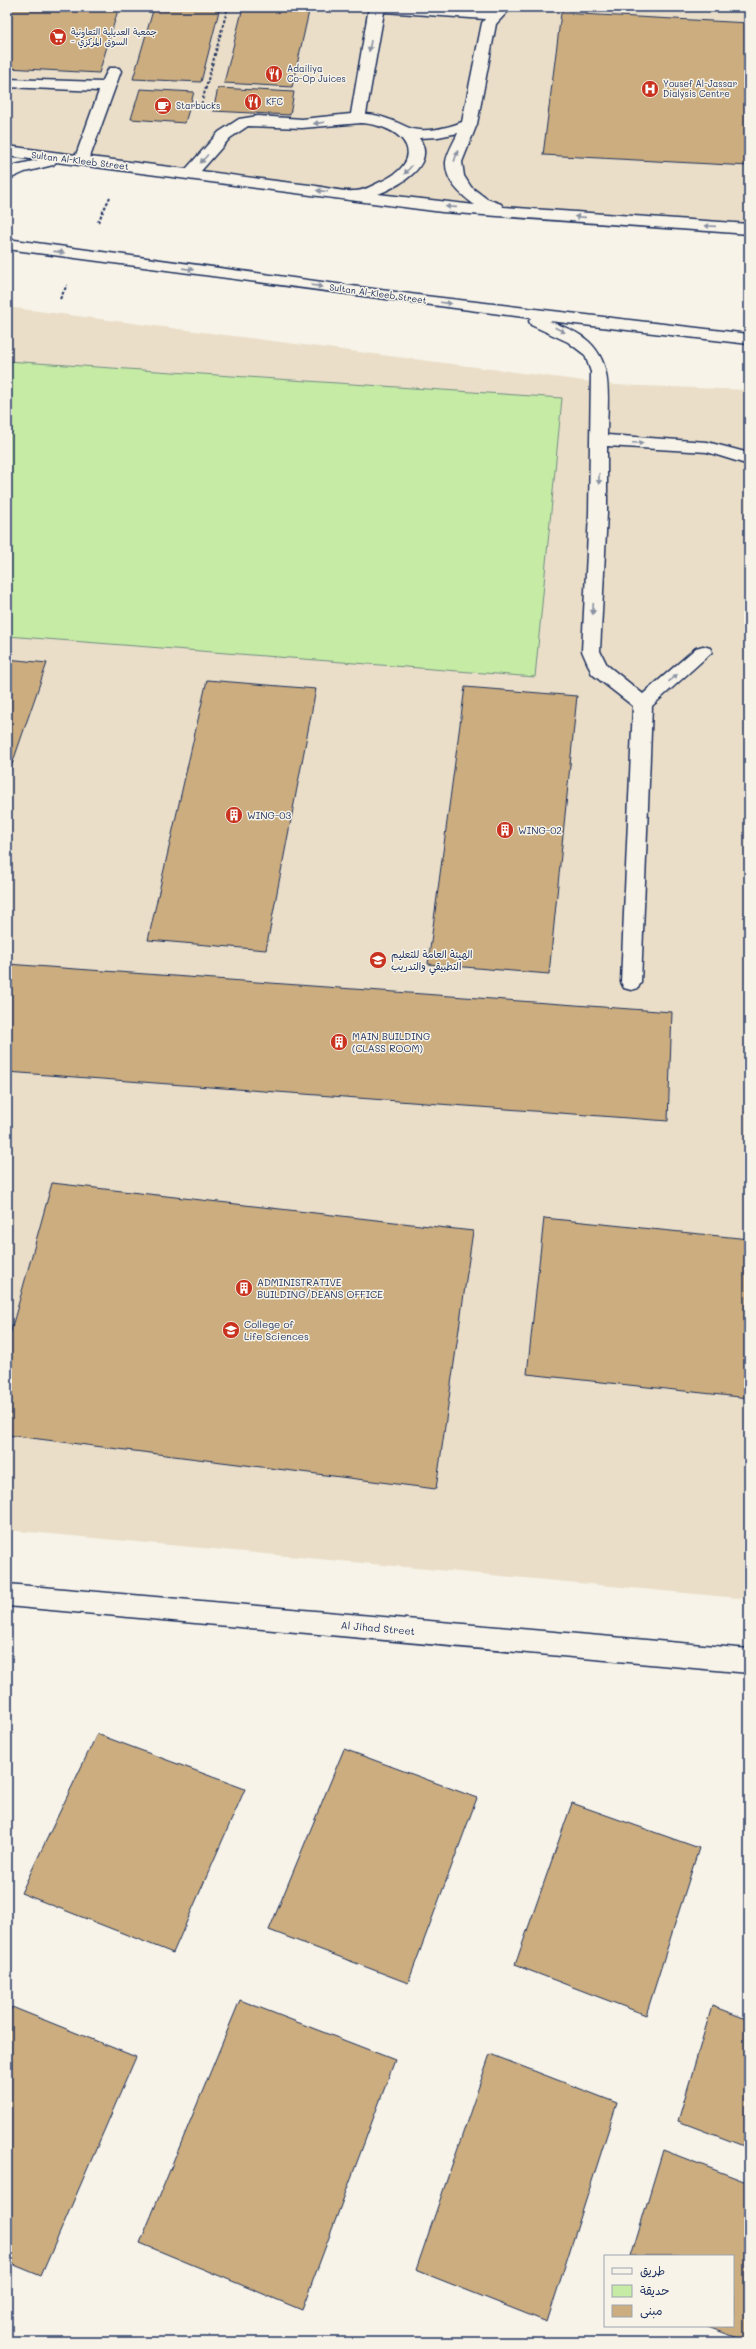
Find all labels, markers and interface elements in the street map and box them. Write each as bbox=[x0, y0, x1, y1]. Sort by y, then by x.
place label: جمعية العديلية التعاونية - السوق المركزي bbox=[71, 26, 157, 49]
supermarket icon: جمعية العديلية التعاونية - السوق المركزي bbox=[48, 27, 68, 47]
one-way arrow bbox=[367, 40, 373, 52]
place label: Adailiya Co-Op Juices bbox=[287, 63, 346, 84]
restaurant icon: Adailiya Co-Op Juices bbox=[264, 64, 284, 84]
place label: Yousef Al-Jassar Dialysis Centre bbox=[663, 78, 737, 99]
hospital icon: Yousef Al-Jassar Dialysis Centre bbox=[640, 79, 660, 99]
restaurant icon: KFC bbox=[243, 92, 263, 112]
cafe icon: Starbucks bbox=[153, 96, 173, 116]
place label: KFC bbox=[266, 96, 283, 107]
place label: Starbucks bbox=[176, 100, 220, 111]
one-way arrow bbox=[313, 120, 325, 126]
street label: Sultan Al-Kleeb Street bbox=[31, 149, 129, 172]
one-way arrow bbox=[453, 150, 459, 162]
one-way arrow bbox=[200, 154, 209, 163]
one-way arrow bbox=[404, 165, 413, 174]
one-way arrow bbox=[316, 188, 328, 195]
one-way arrow bbox=[445, 204, 457, 211]
one-way arrow bbox=[574, 213, 586, 220]
one-way arrow bbox=[704, 223, 716, 230]
one-way arrow bbox=[53, 248, 66, 255]
one-way arrow bbox=[182, 266, 194, 272]
street label: Sultan Al-Kleeb Street bbox=[329, 281, 427, 306]
one-way arrow bbox=[311, 283, 323, 289]
one-way arrow bbox=[440, 300, 452, 307]
one-way arrow bbox=[554, 327, 566, 334]
one-way arrow bbox=[632, 439, 644, 446]
one-way arrow bbox=[596, 473, 602, 486]
one-way arrow bbox=[589, 603, 596, 615]
one-way arrow bbox=[667, 674, 678, 683]
building icon: WING-03 bbox=[224, 805, 244, 825]
place label: WING-03 bbox=[247, 808, 291, 822]
building icon: WING-02 bbox=[495, 820, 515, 840]
place label: WING-02 bbox=[518, 823, 562, 837]
place label: الهيئة العامة للتعليم التطبيقي والتدريب bbox=[391, 947, 472, 976]
school or university icon: الهيئة العامة للتعليم التطبيقي والتدريب bbox=[368, 950, 388, 970]
place label: MAIN BUILDING (CLASS ROOM) bbox=[352, 1029, 431, 1055]
building icon: MAIN BUILDING (CLASS ROOM) bbox=[329, 1032, 349, 1052]
place label: ADMINISTRATIVE BUILDING/DEANS OFFICE bbox=[257, 1275, 383, 1301]
building icon: ADMINISTRATIVE BUILDING/DEANS OFFICE bbox=[234, 1278, 254, 1298]
place label: College of Life Sciences bbox=[244, 1317, 309, 1343]
school or university icon: College of Life Sciences bbox=[221, 1320, 241, 1340]
street label: Al Jihad Street bbox=[340, 1618, 416, 1638]
legend bbox=[604, 2255, 734, 2327]
text: طريق bbox=[640, 2262, 665, 2278]
text: حديقة bbox=[640, 2282, 669, 2298]
text: مبنى bbox=[640, 2302, 663, 2319]

